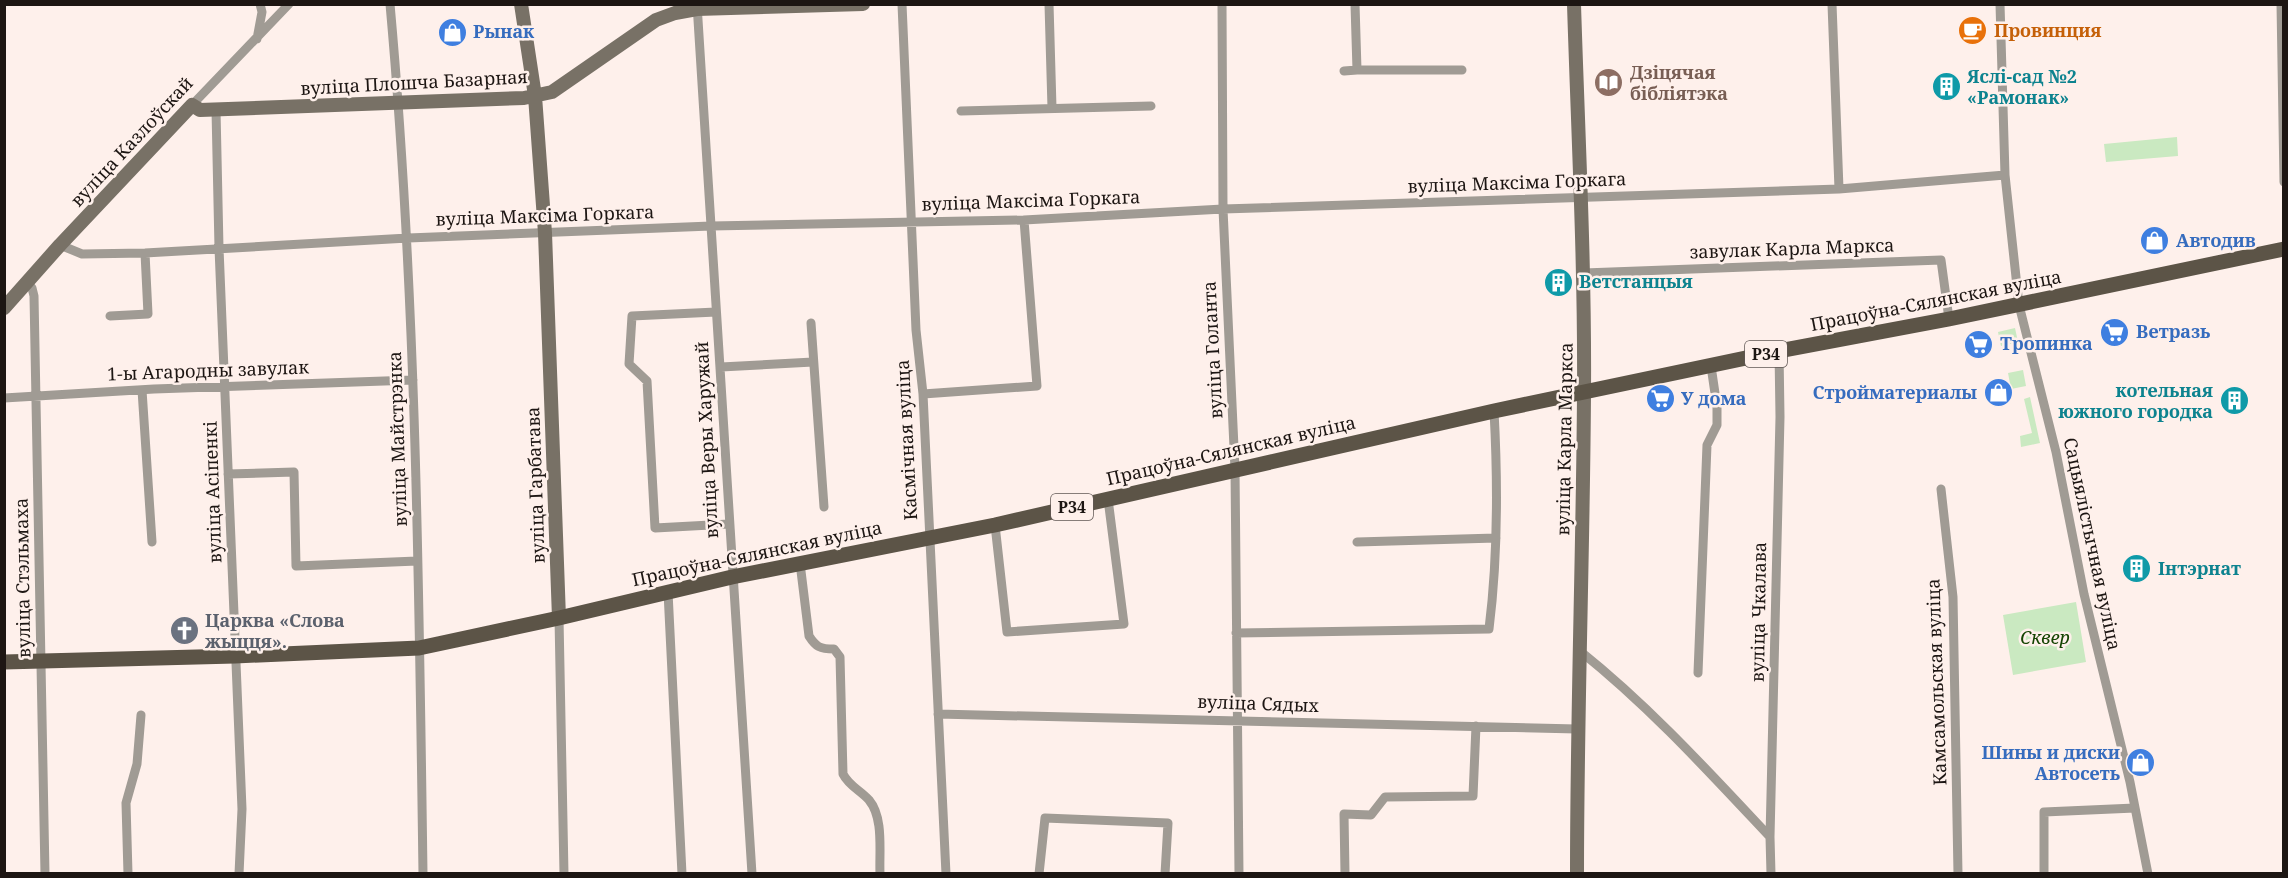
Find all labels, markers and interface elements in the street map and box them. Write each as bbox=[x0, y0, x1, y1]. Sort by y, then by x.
cafe icon: Провинция bbox=[1957, 15, 1989, 47]
shop icon: Рынак bbox=[436, 16, 468, 48]
place label: Провинция bbox=[1994, 18, 2102, 42]
place label: Рынак bbox=[473, 19, 535, 43]
place label: Дзіцячая бібліятэка bbox=[1630, 60, 1728, 105]
street label: вуліца Плошча Базарная bbox=[300, 64, 528, 100]
place label: Яслі-сад №2 «Рамонак» bbox=[1966, 64, 2077, 109]
library icon: Дзіцячая бібліятэка bbox=[1593, 67, 1625, 99]
street label: вуліца Казлоўскай bbox=[65, 71, 198, 211]
building icon: Яслі-сад №2 «Рамонак» bbox=[1930, 71, 1962, 103]
street label: вуліца Максіма Горкага bbox=[1407, 166, 1627, 198]
street label: вуліца Максіма Горкага bbox=[921, 184, 1141, 216]
street label: вуліца Максіма Горкага bbox=[435, 199, 655, 231]
shop icon: Автодив bbox=[2139, 225, 2171, 257]
place label: Автодив bbox=[2176, 228, 2256, 252]
street label: завулак Карла Маркса bbox=[1689, 232, 1895, 264]
street label: Працоўна-Сялянская вуліца bbox=[1808, 264, 2063, 336]
building icon: Ветстанцыя bbox=[1542, 266, 1574, 298]
place label: Ветстанцыя bbox=[1579, 269, 1693, 293]
street label: вуліца Голанта bbox=[1196, 281, 1228, 420]
supermarket icon: Ветразь bbox=[2099, 316, 2131, 348]
place label: Ветразь bbox=[2136, 319, 2210, 343]
supermarket icon: Тропинка bbox=[1963, 328, 1995, 360]
place label: Тропинка bbox=[2000, 331, 2093, 355]
street label: вуліца Веры Харужай bbox=[689, 341, 723, 539]
road number: Р34 bbox=[1745, 341, 1787, 367]
street label: вуліца Карла Маркса bbox=[1550, 342, 1578, 536]
street label: вуліца Майстрэнка bbox=[382, 351, 412, 527]
street label: 1-ы Агародны завулак bbox=[107, 354, 310, 386]
street label: Касмічная вуліца bbox=[890, 359, 922, 521]
shop icon: Стройматериалы bbox=[1982, 377, 2014, 409]
place label: котельная южного городка bbox=[2058, 378, 2213, 423]
place label: Стройматериалы bbox=[1813, 380, 1977, 404]
supermarket icon: У дома bbox=[1644, 383, 1676, 415]
building icon: котельная южного городка bbox=[2218, 385, 2250, 417]
place label: У дома bbox=[1681, 386, 1747, 410]
street label: вуліца Гарбатава bbox=[520, 406, 550, 564]
street label: Працоўна-Сялянская вуліца bbox=[1104, 410, 1358, 490]
street label: вуліца Асіпенкі bbox=[198, 420, 226, 564]
street label: Сацыялістычная вуліца bbox=[2059, 435, 2127, 652]
road number: Р34 bbox=[1051, 494, 1093, 520]
street label: вуліца Стэльмаха bbox=[9, 498, 35, 658]
street label: Працоўна-Сялянская вуліца bbox=[629, 515, 884, 591]
street label: вуліца Чкалава bbox=[1745, 542, 1771, 682]
building icon: Інтэрнат bbox=[2121, 553, 2153, 585]
place label: Інтэрнат bbox=[2158, 556, 2241, 580]
street label: Камсамольская вуліца bbox=[1920, 578, 1952, 786]
place label: Царква «Слова жыцця». bbox=[205, 608, 345, 653]
church icon: Царква «Слова жыцця». bbox=[168, 615, 200, 647]
park label: Сквер bbox=[2020, 625, 2070, 649]
street label: вуліца Сядых bbox=[1197, 689, 1320, 717]
place label: Шины и диски Автосеть bbox=[1982, 740, 2120, 785]
shop icon: Шины и диски Автосеть bbox=[2125, 747, 2157, 779]

